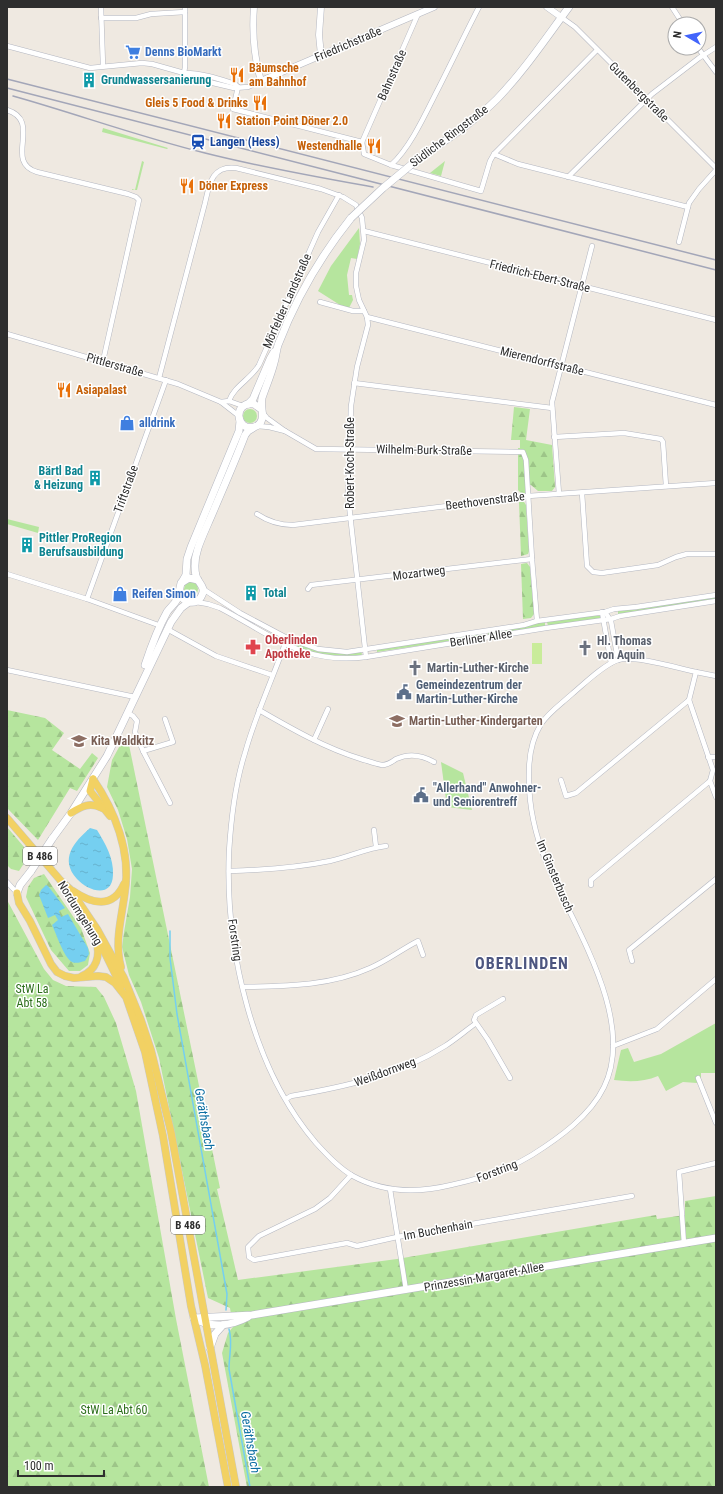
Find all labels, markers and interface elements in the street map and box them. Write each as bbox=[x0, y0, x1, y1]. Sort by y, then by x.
north arrow bbox=[667, 16, 707, 56]
street label: Friedrichstraße bbox=[312, 23, 384, 64]
text: N bbox=[671, 30, 685, 39]
supermarket icon: Denns BioMarkt bbox=[124, 43, 142, 61]
place label: Denns BioMarkt bbox=[145, 45, 222, 59]
street label: Bahnstraße bbox=[375, 47, 410, 103]
street label: Gutenbergstraße bbox=[606, 59, 672, 125]
place label: Bäumsche am Bahnhof bbox=[249, 61, 306, 89]
restaurant icon: Bäumsche am Bahnhof bbox=[228, 66, 246, 84]
building icon: Grundwassersanierung bbox=[80, 71, 98, 89]
place label: Grundwassersanierung bbox=[101, 73, 211, 87]
restaurant icon: Gleis 5 Food & Drinks bbox=[251, 94, 269, 112]
place label: Gleis 5 Food & Drinks bbox=[145, 96, 249, 110]
street label: Südliche Ringstraße bbox=[407, 102, 491, 170]
restaurant icon: Station Point Döner 2.0 bbox=[215, 112, 233, 130]
place label: Station Point Döner 2.0 bbox=[236, 114, 348, 128]
station icon: Langen (Hess) bbox=[189, 133, 207, 151]
place label: Langen (Hess) bbox=[210, 135, 280, 149]
restaurant icon: Westendhalle bbox=[365, 137, 383, 155]
place label: Westendhalle bbox=[297, 139, 362, 153]
restaurant icon: Döner Express bbox=[178, 177, 196, 195]
place label: Döner Express bbox=[199, 179, 268, 193]
street label: Mörfelder Landstraße bbox=[260, 251, 314, 351]
street label: Friedrich-Ebert-Straße bbox=[488, 257, 592, 295]
street label: Mierendorffstraße bbox=[499, 344, 586, 378]
street label: Pittlerstraße bbox=[85, 350, 145, 380]
restaurant icon: Asiapalast bbox=[55, 381, 73, 399]
place label: Asiapalast bbox=[76, 383, 127, 397]
shop icon: alldrink bbox=[118, 414, 136, 432]
place label: alldrink bbox=[139, 416, 176, 430]
street label: Robert-Koch-Straße bbox=[343, 417, 357, 509]
street label: Wilhelm-Burk-Straße bbox=[376, 442, 473, 458]
street label: Triftstraße bbox=[111, 463, 141, 515]
place label: Bärtl Bad & Heizung bbox=[34, 464, 83, 492]
building icon: Bärtl Bad & Heizung bbox=[86, 469, 104, 487]
street label: Beethovenstraße bbox=[445, 489, 526, 513]
place label: Pittler ProRegion Berufsausbildung bbox=[39, 531, 124, 559]
building icon: Pittler ProRegion Berufsausbildung bbox=[18, 536, 36, 554]
street label: Mozartweg bbox=[392, 563, 446, 583]
building icon: Total bbox=[242, 584, 260, 602]
shop icon: Reifen Simon bbox=[111, 585, 129, 603]
place label: Total bbox=[263, 586, 287, 600]
place label: Reifen Simon bbox=[132, 587, 196, 601]
street label: Berliner Allee bbox=[449, 626, 514, 650]
place label: Oberlinden Apotheke bbox=[265, 633, 318, 661]
place label: Hl. Thomas von Aquin bbox=[597, 634, 652, 662]
pharmacy icon: Oberlinden Apotheke bbox=[244, 638, 262, 656]
church icon: Hl. Thomas von Aquin bbox=[576, 639, 594, 657]
church icon: Martin-Luther-Kirche bbox=[406, 659, 424, 677]
place label: Martin-Luther-Kirche bbox=[427, 661, 529, 675]
place label: Gemeindezentrum der Martin-Luther-Kirche bbox=[416, 678, 522, 706]
public building icon: Gemeindezentrum der Martin-Luther-Kirche bbox=[395, 683, 413, 701]
school or university icon: Martin-Luther-Kindergarten bbox=[388, 712, 406, 730]
place label: Martin-Luther-Kindergarten bbox=[409, 714, 543, 728]
school or university icon: Kita Waldkitz bbox=[70, 732, 88, 750]
place label: Kita Waldkitz bbox=[91, 734, 154, 748]
place label: "Allerhand" Anwohner- und Seniorentreff bbox=[433, 781, 541, 809]
public building icon: "Allerhand" Anwohner- und Seniorentreff bbox=[412, 786, 430, 804]
street label: Im Ginsterbusch bbox=[533, 838, 577, 914]
road number: B 486 bbox=[23, 847, 57, 865]
street label: Nordumgehung bbox=[55, 878, 105, 948]
street label: Forstring bbox=[225, 918, 245, 962]
district label: OBERLINDEN bbox=[475, 954, 569, 973]
park label: StW La Abt 58 bbox=[15, 982, 49, 1010]
street label: Weißdornweg bbox=[352, 1054, 418, 1090]
water label: Geräthsbach bbox=[192, 1087, 217, 1151]
street label: Forstring bbox=[475, 1157, 519, 1185]
road number: B 486 bbox=[171, 1216, 205, 1234]
street label: Im Buchenhain bbox=[402, 1217, 474, 1243]
street label: Prinzessin-Margaret-Allee bbox=[423, 1259, 545, 1294]
park label: StW La Abt 60 bbox=[81, 1403, 148, 1417]
water label: Geräthsbach bbox=[238, 1410, 263, 1474]
scale bar bbox=[18, 1452, 104, 1478]
text: 100 m bbox=[24, 1459, 54, 1473]

